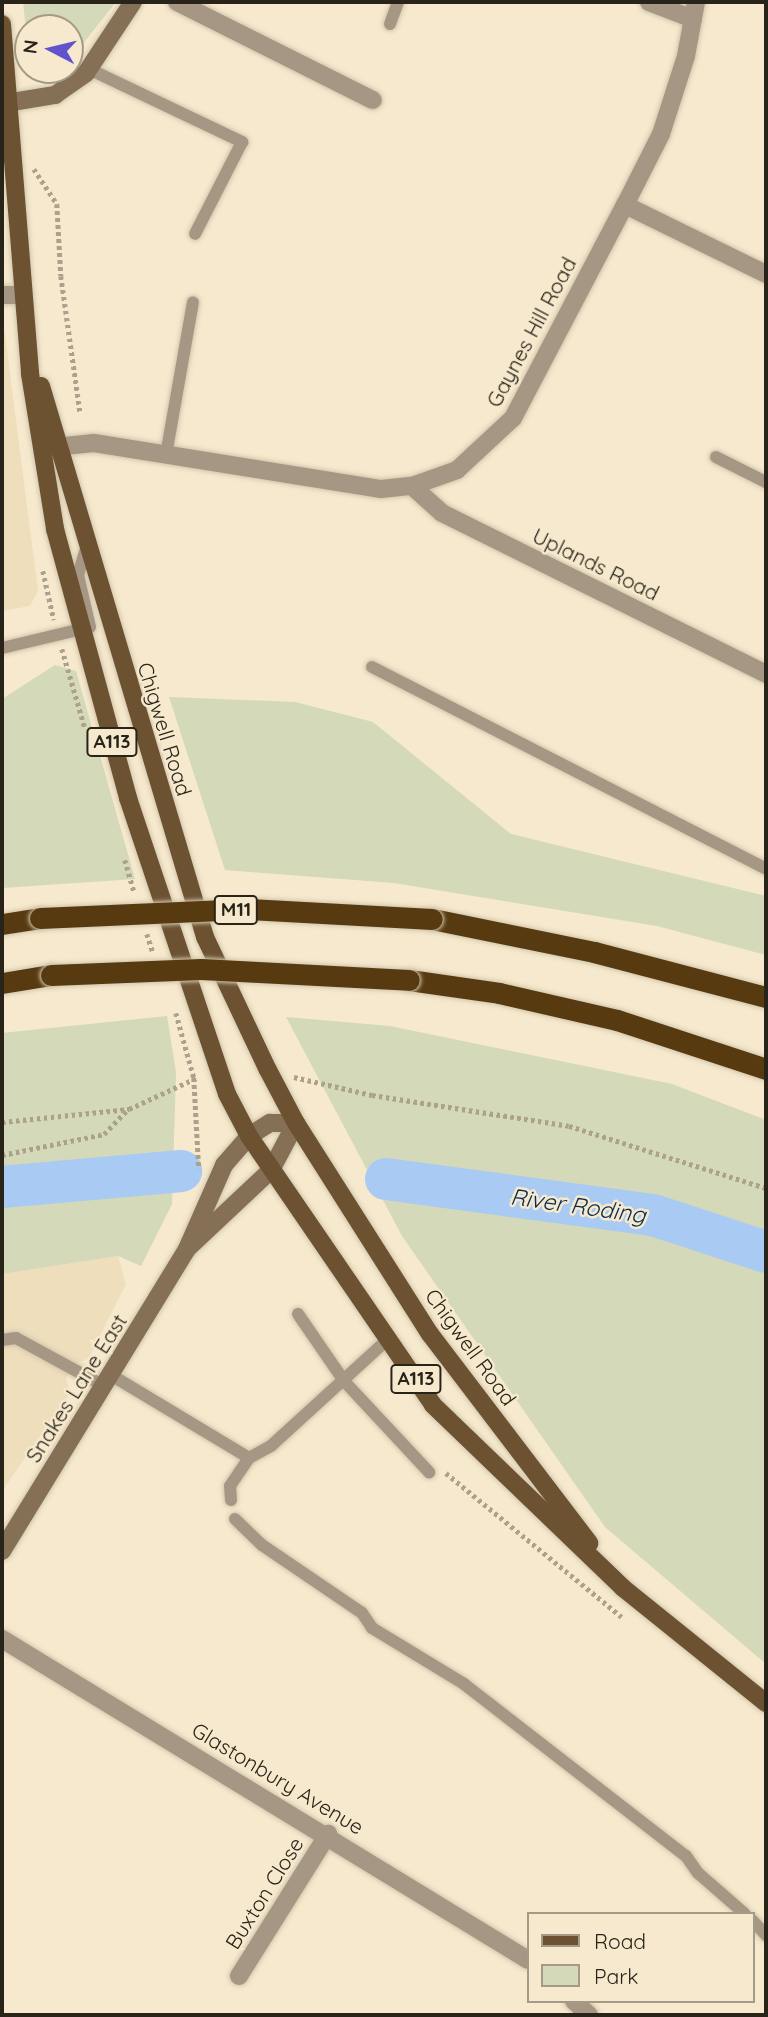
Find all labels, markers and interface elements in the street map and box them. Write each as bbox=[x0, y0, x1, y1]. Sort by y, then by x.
north arrow bbox=[14, 14, 84, 84]
text: N bbox=[17, 38, 43, 55]
street label: Gaynes Hill Road bbox=[481, 253, 581, 411]
street label: Uplands Road bbox=[529, 522, 663, 606]
street label: Chigwell Road bbox=[133, 659, 197, 799]
road number: A113 bbox=[86, 726, 138, 758]
road number: M11 bbox=[213, 894, 259, 926]
water label: River Roding bbox=[509, 1183, 647, 1229]
street label: Chigwell Road bbox=[420, 1284, 522, 1410]
street label: Snakes Lane East bbox=[20, 1309, 132, 1467]
road number: A113 bbox=[390, 1364, 442, 1394]
street label: Glastonbury Avenue bbox=[187, 1717, 369, 1839]
street label: Buxton Close bbox=[220, 1832, 308, 1954]
legend bbox=[526, 1912, 754, 2003]
text: Road bbox=[594, 1928, 646, 1954]
text: Park bbox=[594, 1963, 638, 1989]

